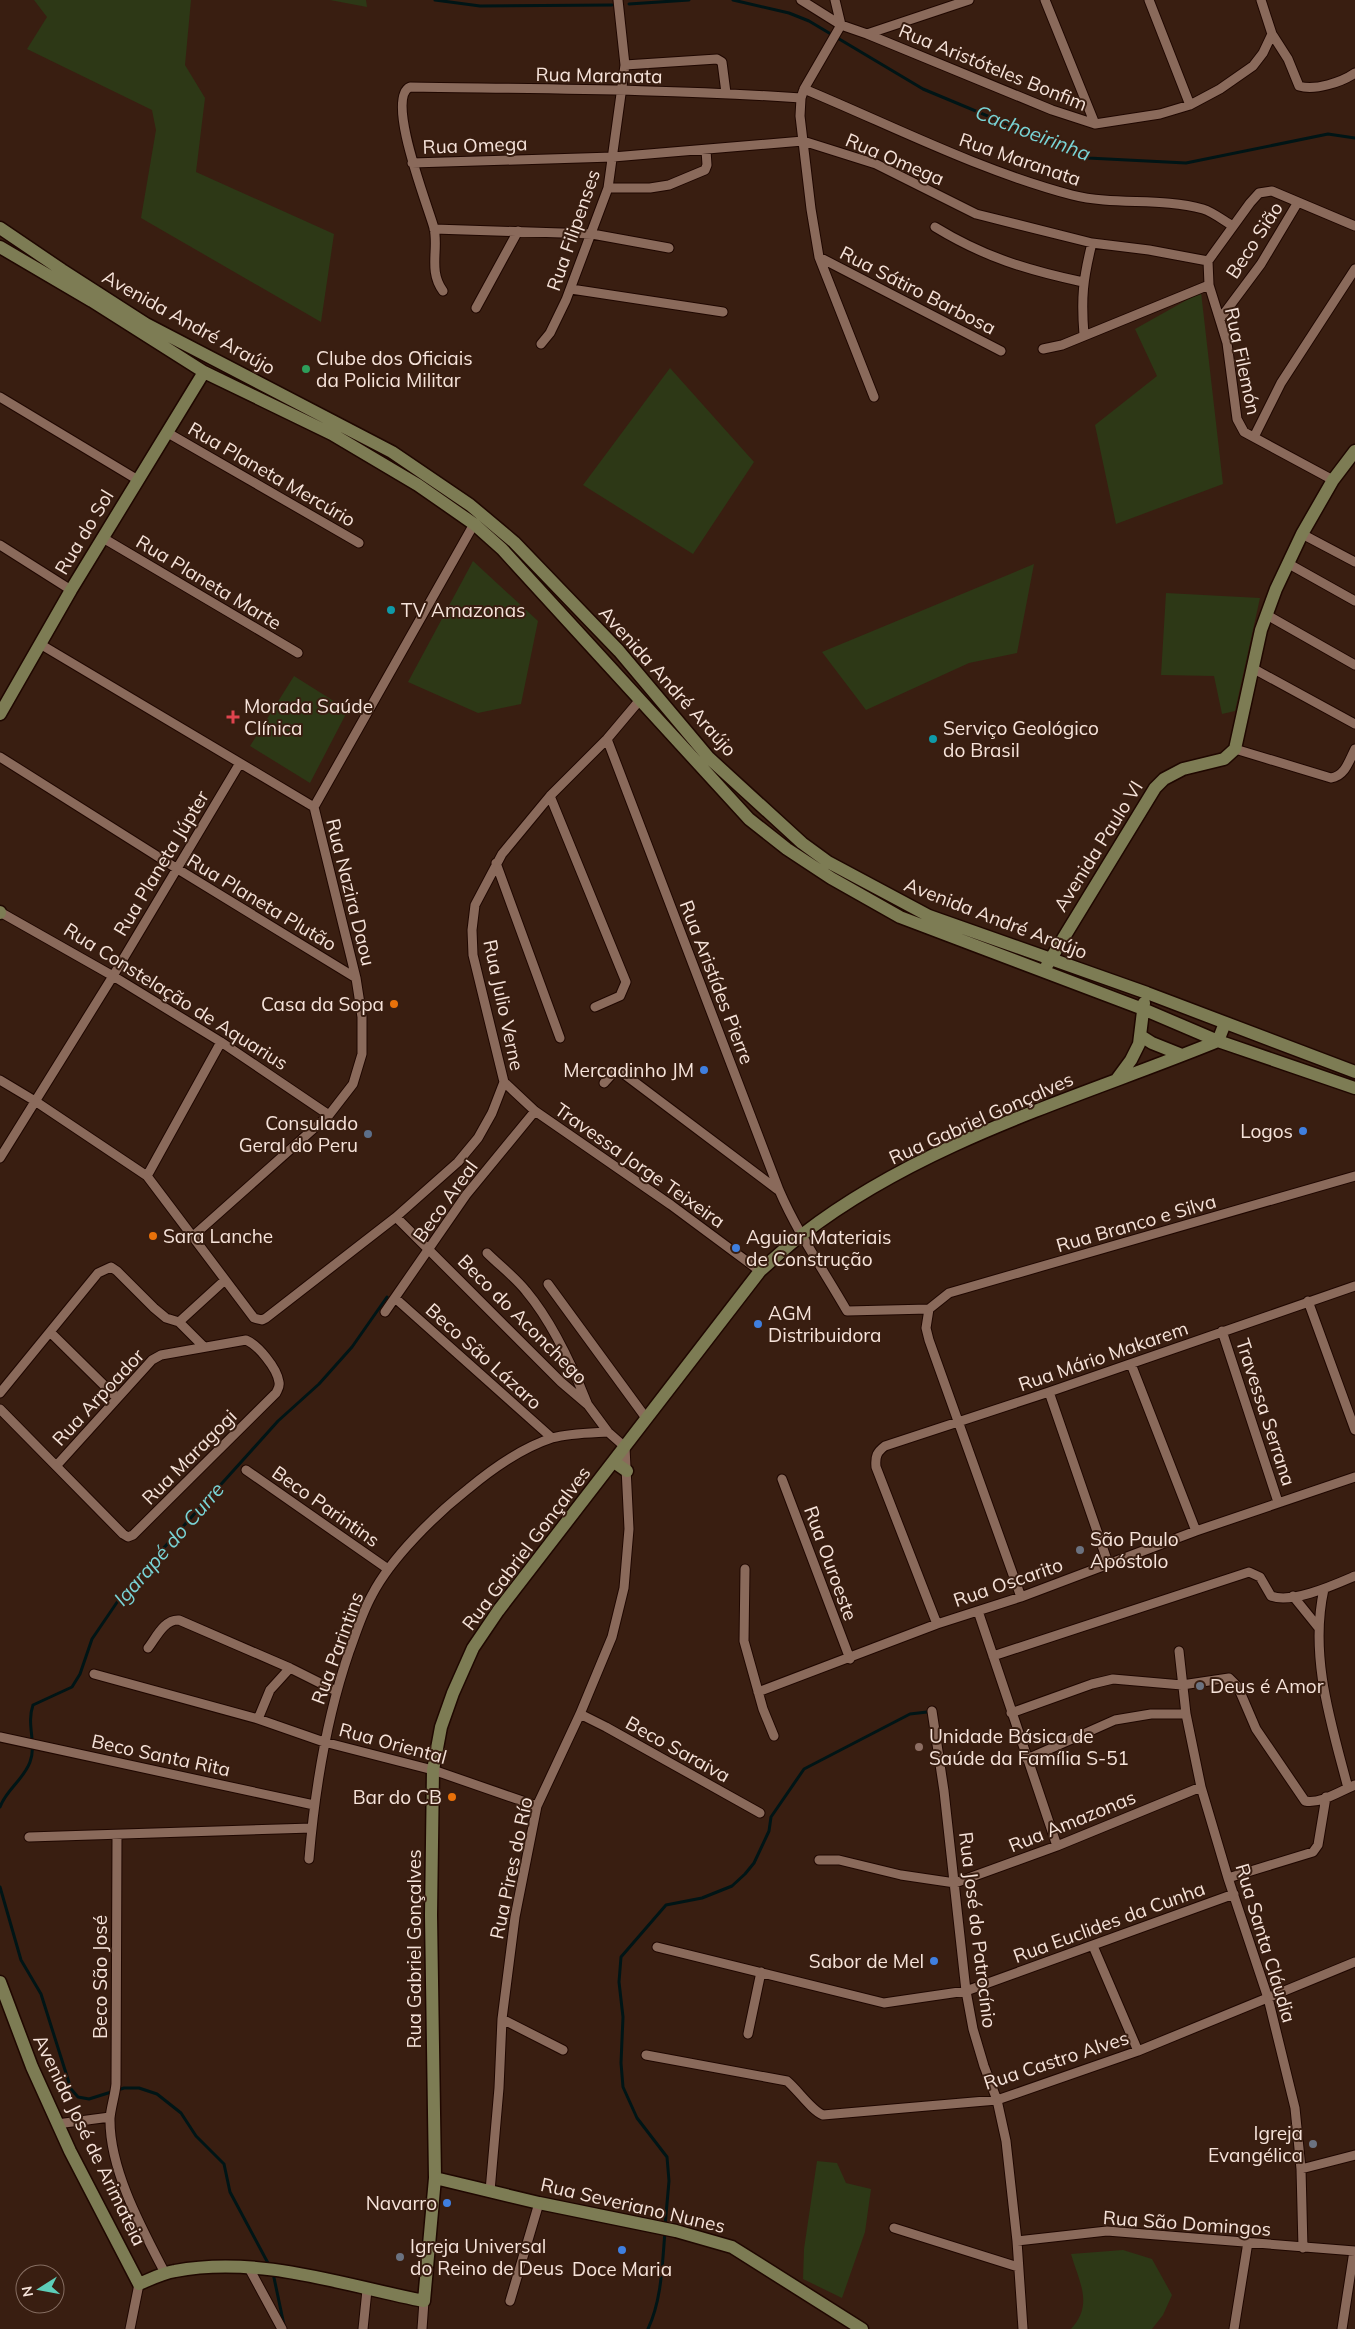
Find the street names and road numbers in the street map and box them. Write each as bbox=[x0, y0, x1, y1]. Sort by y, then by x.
street label: Rua Aristóteles Bonfim bbox=[895, 18, 1091, 116]
street label: Rua Maranata bbox=[535, 62, 663, 88]
street label: Rua Omega bbox=[842, 127, 948, 191]
street label: Rua Maranata bbox=[956, 127, 1084, 191]
street label: Rua Omega bbox=[422, 131, 528, 159]
street label: Rua Filipenses bbox=[541, 166, 605, 294]
street label: Beco Sião bbox=[1220, 197, 1288, 283]
street label: Rua Sátiro Barbosa bbox=[836, 240, 1000, 340]
street label: Avenida André Araújo bbox=[98, 264, 280, 380]
street label: Rua Filemón bbox=[1220, 305, 1266, 417]
street label: Rua Planeta Mercúrio bbox=[184, 416, 360, 532]
street label: Rua do Sol bbox=[49, 485, 119, 579]
street label: Rua Planeta Marte bbox=[132, 529, 286, 635]
street label: Avenida André Araújo bbox=[594, 601, 742, 761]
street label: Avenida Paulo VI bbox=[1048, 776, 1148, 916]
street label: Rua Planeta Júpter bbox=[108, 786, 214, 940]
street label: Rua Nazira Daou bbox=[321, 816, 381, 968]
street label: Rua Planeta Plutão bbox=[183, 848, 341, 956]
street label: Avenida André Araújo bbox=[901, 872, 1091, 964]
street label: Rua Aristídes Pierre bbox=[675, 897, 759, 1067]
street label: Rua Constelação de Aquarius bbox=[60, 917, 292, 1075]
street label: Rua Julio Verne bbox=[478, 937, 530, 1073]
street label: Rua Gabriel Gonçalves bbox=[885, 1067, 1077, 1169]
street label: Travessa Jorge Teixeira bbox=[550, 1097, 730, 1233]
street label: Beco Areal bbox=[407, 1155, 483, 1247]
street label: Rua Branco e Silva bbox=[1053, 1189, 1219, 1257]
street label: Beco do Aconchego bbox=[453, 1249, 593, 1389]
street label: Beco São Lázaro bbox=[421, 1298, 547, 1414]
street label: Rua Mário Makarem bbox=[1015, 1316, 1191, 1396]
street label: Travessa Serrana bbox=[1231, 1335, 1301, 1489]
street label: Rua Arpoador bbox=[47, 1343, 149, 1451]
street label: Rua Maragogi bbox=[136, 1404, 242, 1510]
street label: Beco Parintins bbox=[268, 1460, 384, 1552]
street label: Rua Gabriel Gonçalves bbox=[456, 1461, 596, 1635]
street label: Rua Ouroeste bbox=[799, 1502, 863, 1624]
street label: Rua Oscarito bbox=[950, 1552, 1066, 1612]
street label: Rua Parintins bbox=[306, 1588, 368, 1708]
street label: Beco Saraiva bbox=[622, 1710, 734, 1788]
street label: Rua Oriental bbox=[336, 1717, 450, 1769]
street label: Beco Santa Rita bbox=[89, 1729, 233, 1781]
street label: Rua Amazonas bbox=[1005, 1785, 1139, 1857]
street label: Rua Pires do Río bbox=[484, 1795, 538, 1941]
street label: Rua José do Patrocínio bbox=[954, 1831, 1002, 2029]
street label: Rua Gabriel Gonçalves bbox=[402, 1849, 426, 2049]
street label: Rua Santa Cláudia bbox=[1230, 1861, 1302, 2025]
street label: Rua Euclides da Cunha bbox=[1010, 1876, 1208, 1968]
street label: Beco São José bbox=[88, 1915, 112, 2039]
street label: Rua Castro Alves bbox=[980, 2025, 1132, 2095]
street label: Avenida José de Arimateia bbox=[28, 2030, 152, 2250]
street label: Rua Severiano Nunes bbox=[538, 2172, 728, 2238]
street label: Rua São Domingos bbox=[1102, 2205, 1272, 2241]

